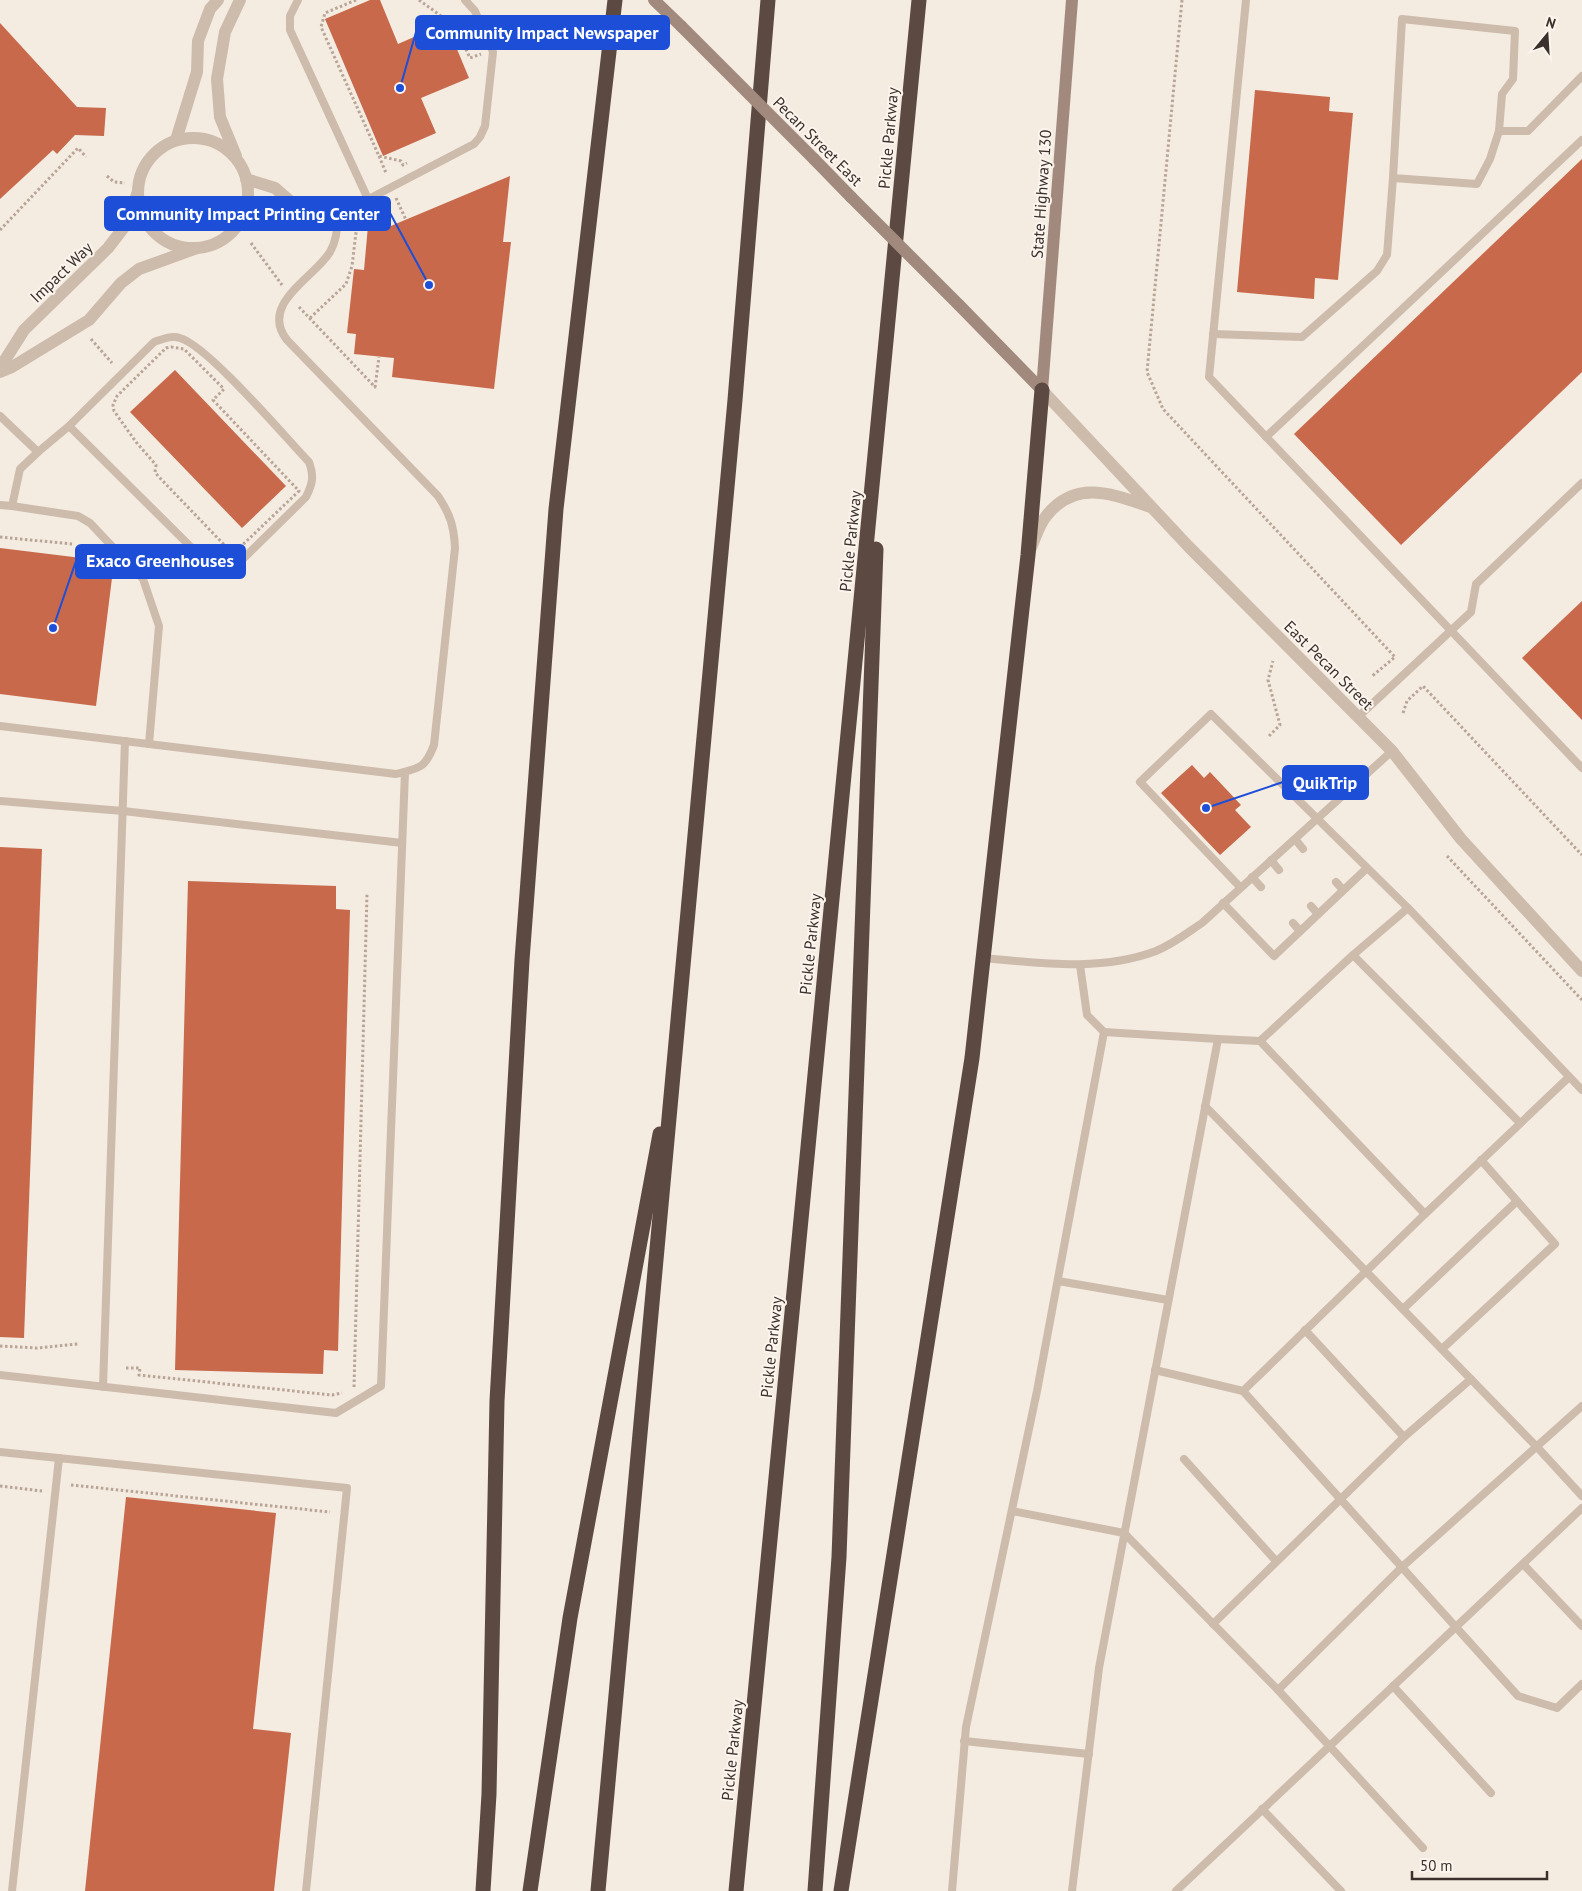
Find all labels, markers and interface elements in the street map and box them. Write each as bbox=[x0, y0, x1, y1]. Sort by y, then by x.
north arrow bbox=[1522, 10, 1572, 60]
text: N bbox=[1544, 13, 1558, 33]
callout: Community Impact Newspaper bbox=[416, 16, 669, 49]
text: Community Impact Newspaper bbox=[426, 21, 659, 44]
street label: Pickle Parkway bbox=[874, 86, 902, 190]
street label: Pecan Street East bbox=[769, 92, 867, 190]
street label: State Highway 130 bbox=[1027, 129, 1055, 259]
callout: Community Impact Printing Center bbox=[105, 197, 390, 230]
text: Community Impact Printing Center bbox=[116, 202, 380, 225]
street label: Impact Way bbox=[26, 237, 97, 307]
street label: Pickle Parkway bbox=[835, 489, 865, 593]
callout: Exaco Greenhouses bbox=[76, 545, 245, 578]
text: Exaco Greenhouses bbox=[86, 549, 234, 572]
street label: East Pecan Street bbox=[1280, 616, 1378, 714]
callout: QuikTrip bbox=[1283, 766, 1368, 799]
text: QuikTrip bbox=[1293, 771, 1358, 794]
street label: Pickle Parkway bbox=[795, 892, 825, 996]
street label: Pickle Parkway bbox=[756, 1295, 786, 1399]
street label: Pickle Parkway bbox=[717, 1698, 747, 1802]
scale bar bbox=[1412, 1848, 1547, 1880]
text: 50 m bbox=[1420, 1856, 1453, 1875]

